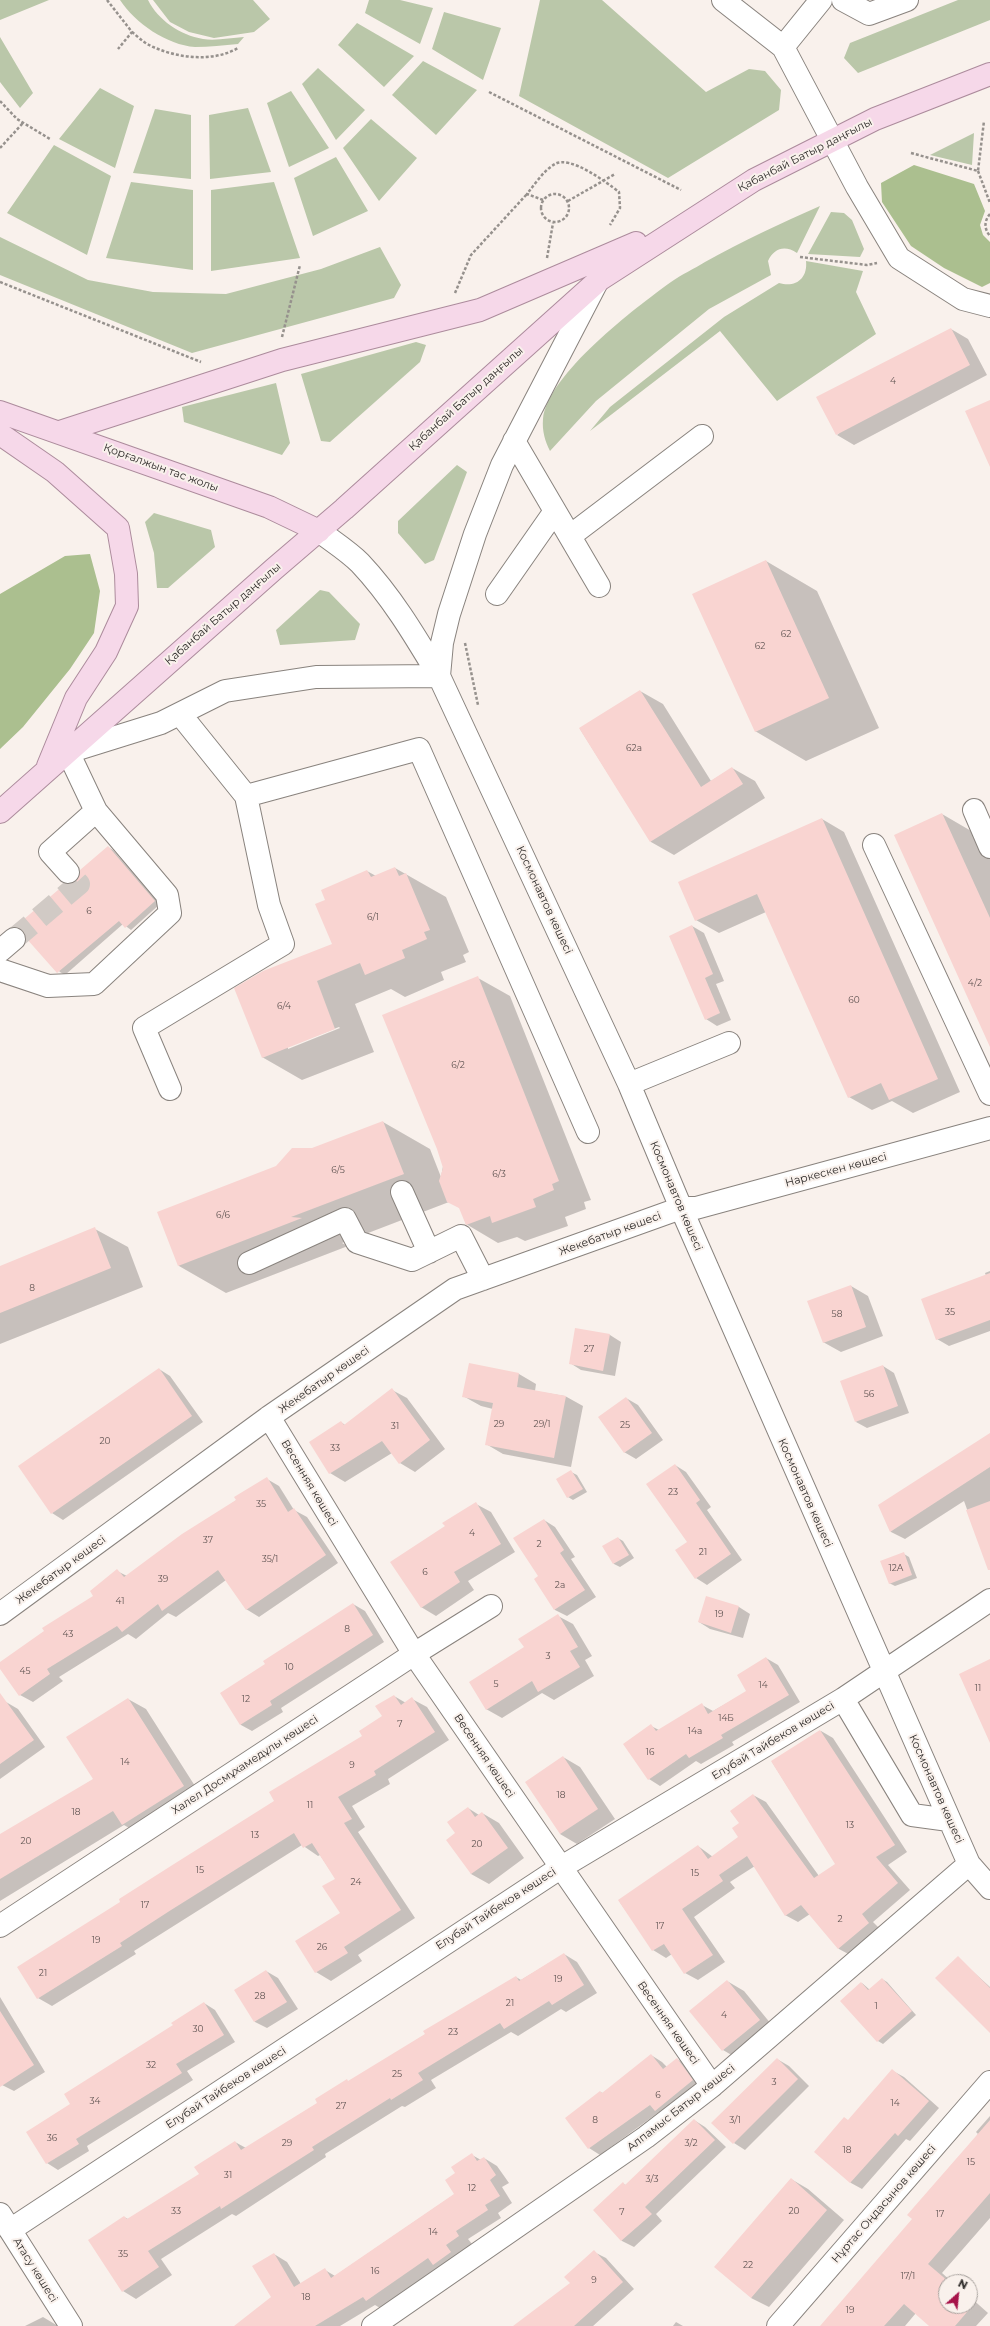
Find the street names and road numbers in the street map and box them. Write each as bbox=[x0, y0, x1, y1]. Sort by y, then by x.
street label: Қабанбай Батыр даңғылы bbox=[736, 115, 874, 195]
street label: Қабанбай Батыр даңғылы bbox=[406, 344, 526, 454]
street label: Қорғалжын тас жолы bbox=[102, 441, 220, 495]
street label: Қабанбай Батыр даңғылы bbox=[162, 560, 284, 668]
street label: Космонавтов көшесі bbox=[513, 844, 575, 956]
street label: Космонавтов көшесі bbox=[647, 1139, 705, 1253]
street label: Наркескен көшесі bbox=[784, 1150, 888, 1190]
street label: Жекебатыр көшесі bbox=[557, 1209, 663, 1259]
street label: Жекебатыр көшесі bbox=[276, 1344, 372, 1416]
street label: Весенняя көшесі bbox=[278, 1437, 340, 1529]
street label: Космонавтов көшесі bbox=[775, 1437, 835, 1549]
street label: Жекебатыр көшесі bbox=[13, 1533, 109, 1607]
street label: Елубай Тайбеков көшесі bbox=[709, 1699, 837, 1783]
street label: Весенняя көшесі bbox=[451, 1712, 517, 1800]
street label: Халел Досмұхамедұлы көшесі bbox=[169, 1713, 321, 1817]
street label: Космонавтов көшесі bbox=[906, 1733, 966, 1845]
street label: Елубай Тайбеков көшесі bbox=[433, 1865, 559, 1953]
street label: Весенняя көшесі bbox=[634, 1979, 702, 2067]
street label: Елубай Тайбеков көшесі bbox=[163, 2044, 289, 2132]
street label: Алпамыс Батыр көшесі bbox=[624, 2062, 738, 2154]
street label: Нұртас Оңдасынов көшесі bbox=[829, 2142, 939, 2266]
street label: Атасу көшесі bbox=[10, 2235, 60, 2305]

